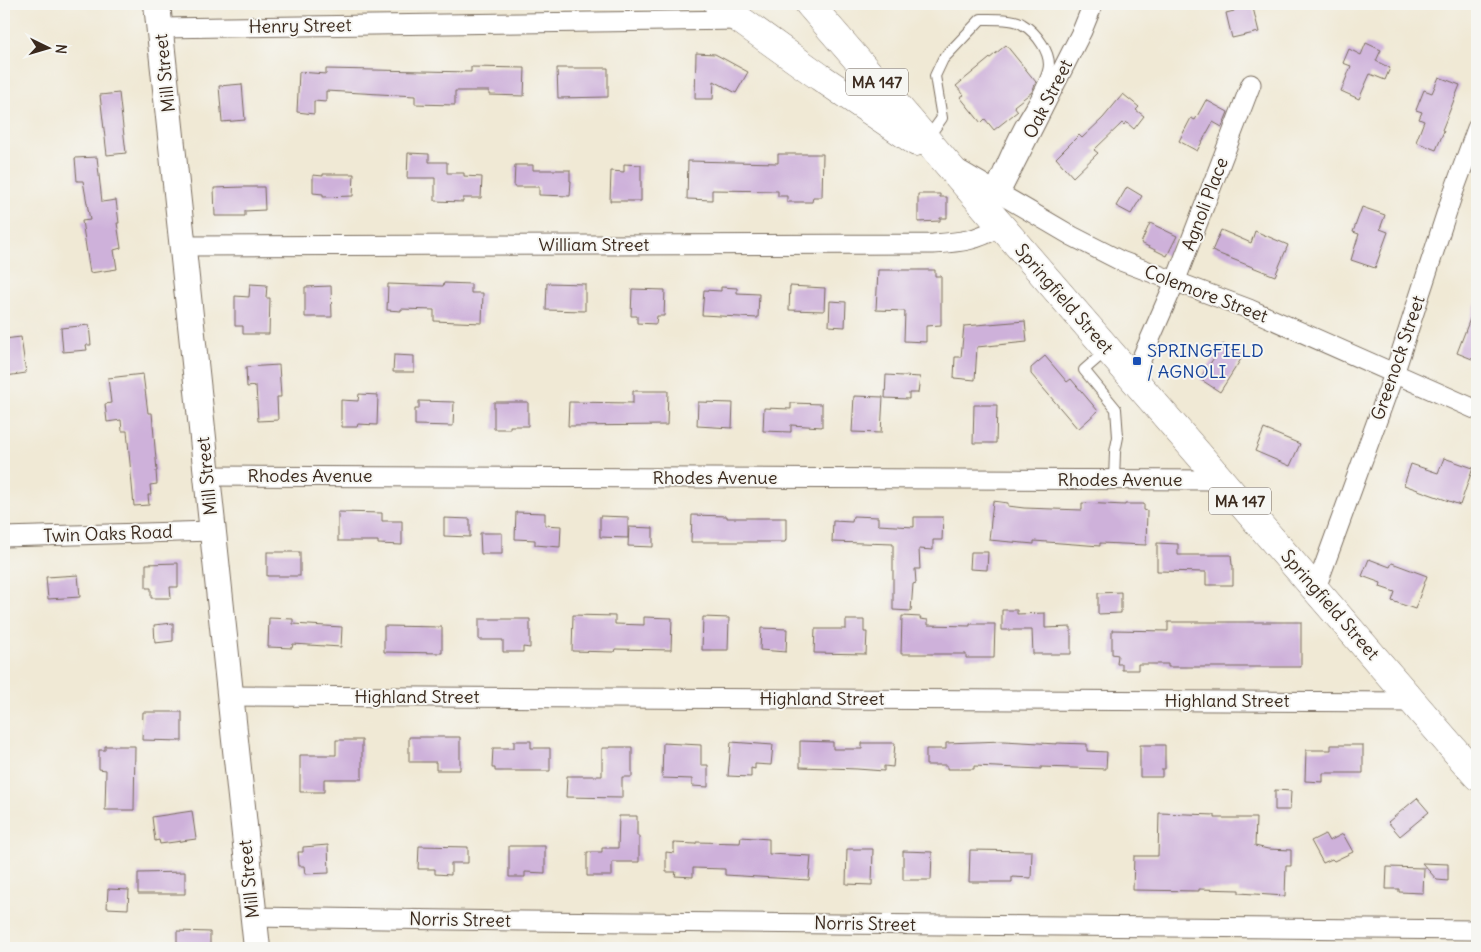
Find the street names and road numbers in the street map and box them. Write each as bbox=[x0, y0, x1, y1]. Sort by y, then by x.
street label: Henry Street bbox=[248, 13, 352, 38]
street label: Mill Street bbox=[149, 33, 180, 114]
street label: Oak Street bbox=[1018, 55, 1077, 142]
road number: MA 147 bbox=[846, 68, 908, 95]
street label: Agnoli Place bbox=[1176, 154, 1233, 254]
street label: William Street bbox=[539, 233, 649, 256]
street label: Springfield Street bbox=[1010, 239, 1119, 359]
street label: Colemore Street bbox=[1141, 259, 1271, 328]
street label: Greenock Street bbox=[1365, 292, 1430, 423]
street label: Mill Street bbox=[191, 436, 222, 517]
street label: Rhodes Avenue bbox=[248, 464, 372, 487]
street label: Rhodes Avenue bbox=[653, 466, 777, 489]
street label: Rhodes Avenue bbox=[1058, 468, 1182, 491]
road number: MA 147 bbox=[1209, 488, 1271, 514]
street label: Twin Oaks Road bbox=[43, 520, 173, 547]
street label: Springfield Street bbox=[1276, 545, 1385, 665]
street label: Highland Street bbox=[354, 685, 480, 708]
street label: Highland Street bbox=[759, 687, 885, 710]
street label: Highland Street bbox=[1164, 689, 1290, 712]
street label: Mill Street bbox=[233, 839, 264, 920]
street label: Norris Street bbox=[409, 907, 511, 932]
street label: Norris Street bbox=[814, 911, 916, 936]

